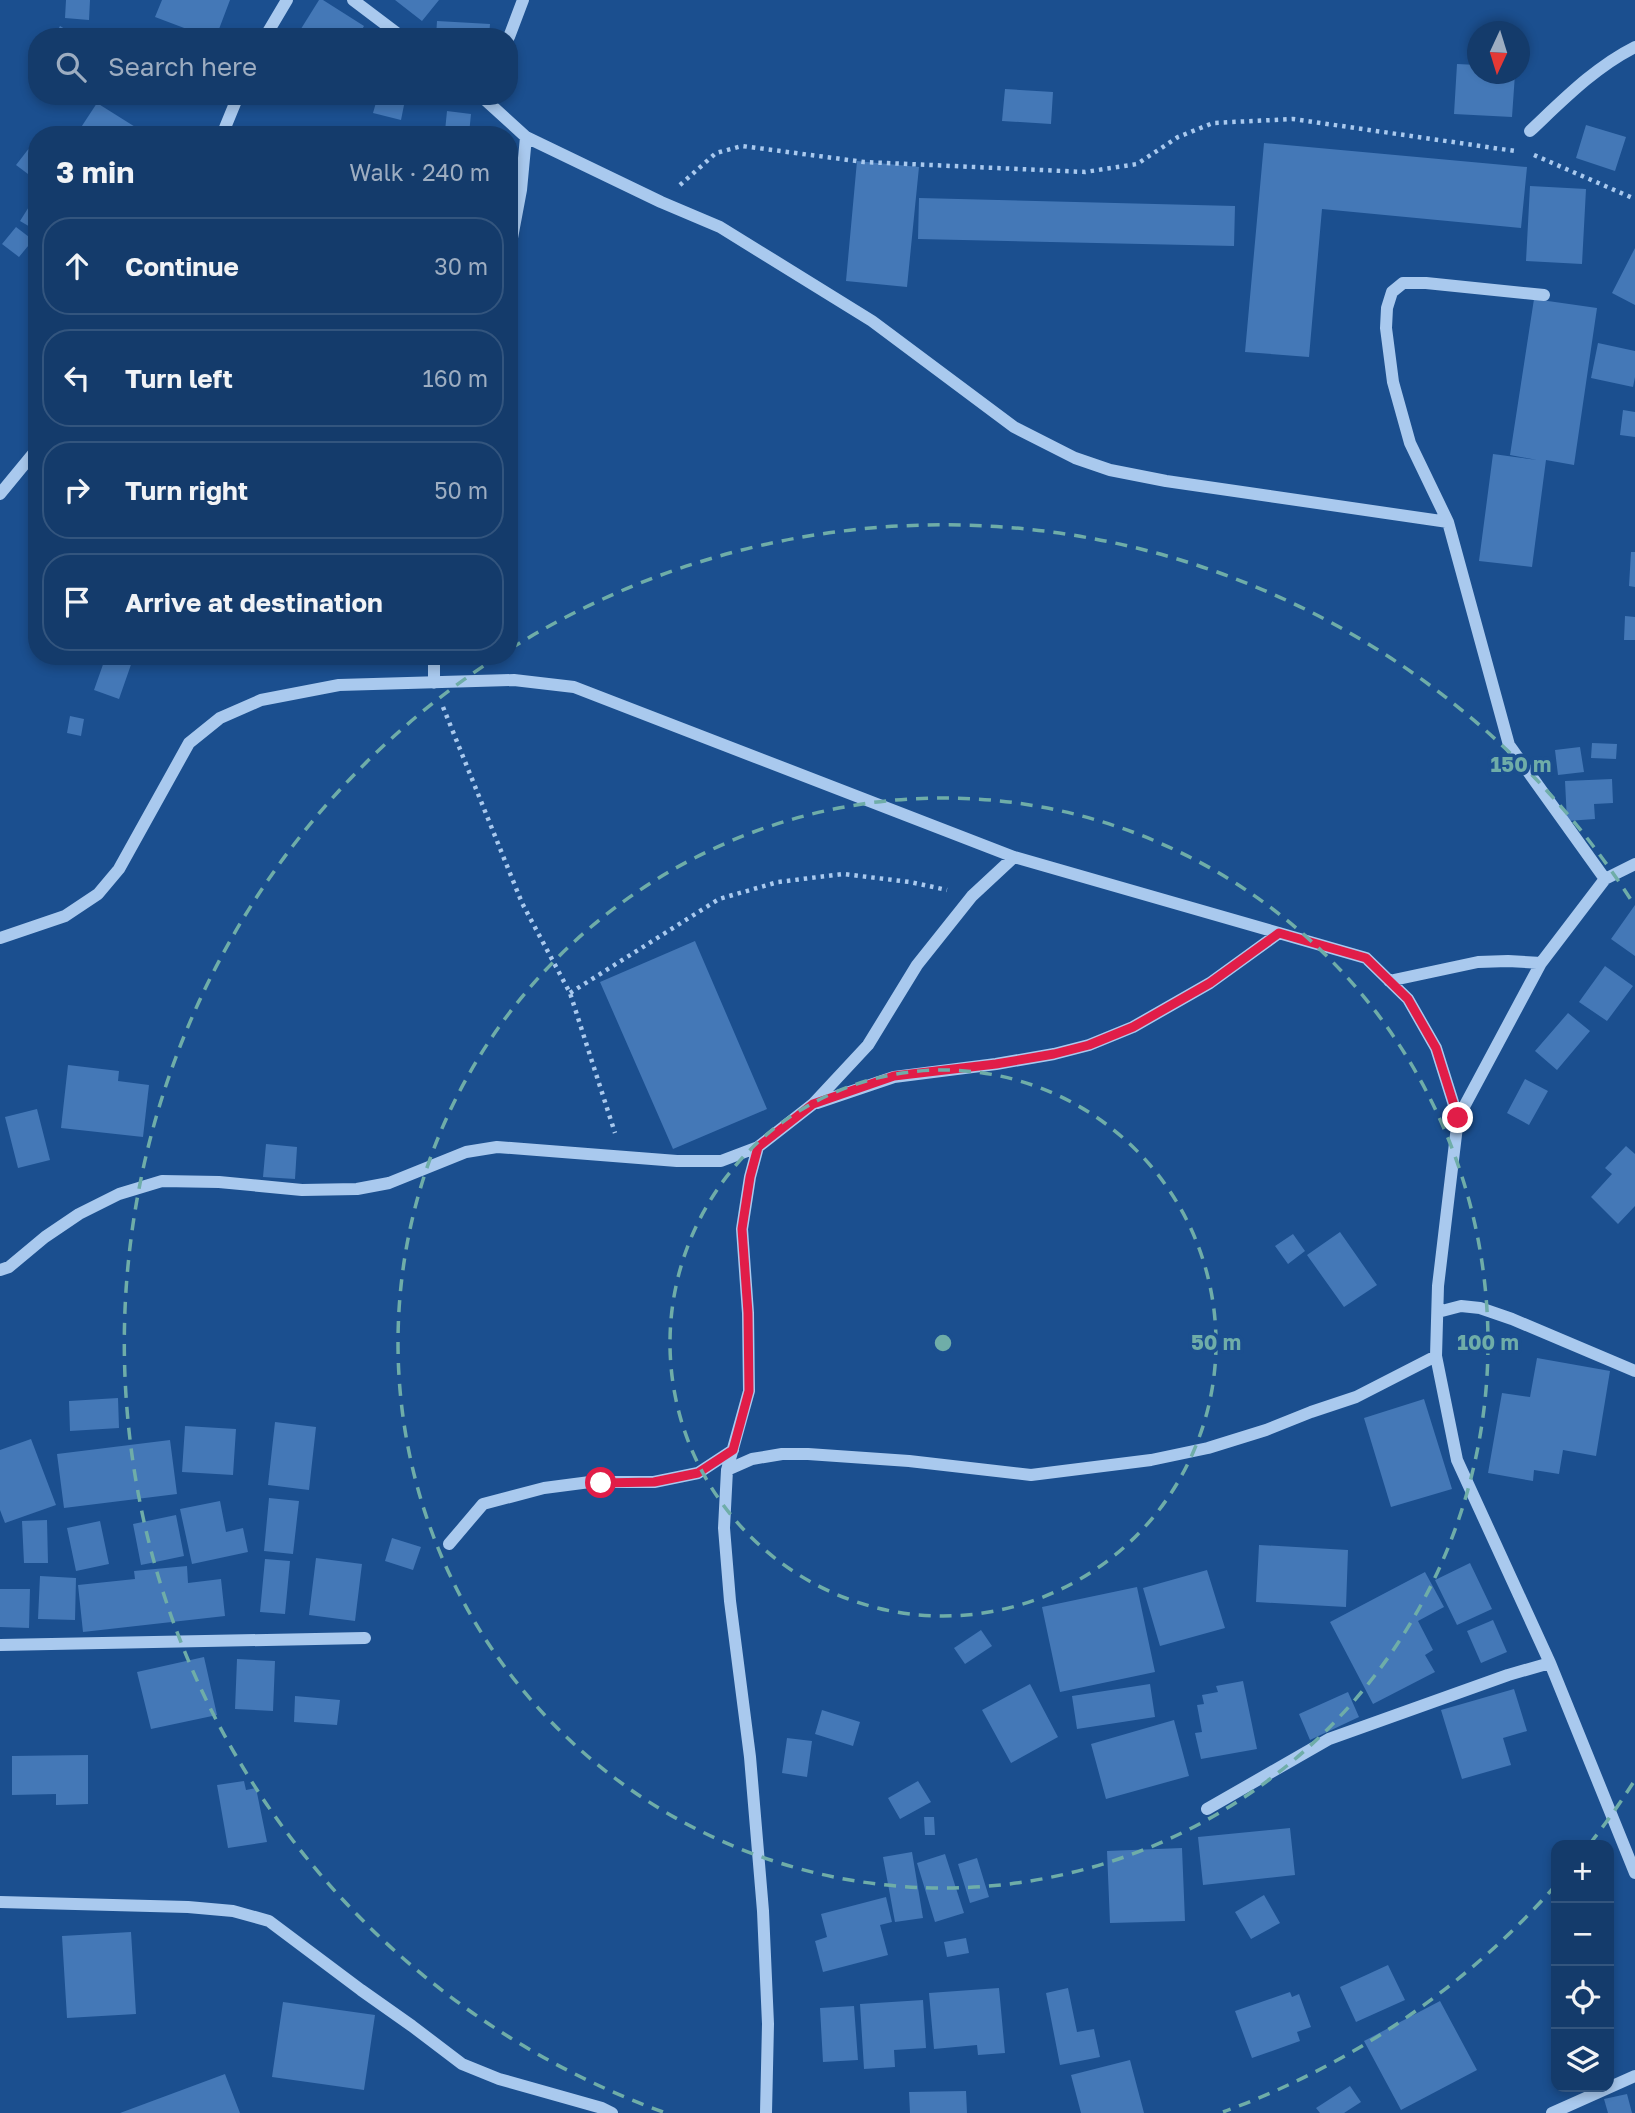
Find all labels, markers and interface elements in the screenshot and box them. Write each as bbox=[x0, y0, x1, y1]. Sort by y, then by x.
north arrow bbox=[1467, 21, 1530, 84]
search box bbox=[28, 28, 518, 105]
icon: search bbox=[52, 48, 90, 86]
text: Search here bbox=[108, 51, 257, 82]
text: 3 min bbox=[56, 154, 134, 190]
text: Walk · 240 m bbox=[349, 158, 490, 186]
icon: ahead bbox=[58, 247, 96, 285]
text: Continue bbox=[125, 251, 239, 282]
text: 30 m bbox=[434, 252, 488, 280]
icon: left bbox=[58, 359, 96, 397]
text: Turn left bbox=[125, 363, 233, 394]
text: 160 m bbox=[423, 364, 488, 392]
icon: right bbox=[58, 471, 96, 509]
text: Turn right bbox=[125, 475, 248, 506]
text: 50 m bbox=[434, 476, 488, 504]
icon: arrive bbox=[58, 583, 96, 621]
text: Arrive at destination bbox=[125, 587, 383, 618]
text: 150 m bbox=[1491, 751, 1551, 777]
route end bbox=[1442, 1102, 1473, 1133]
text: 50 m bbox=[1191, 1329, 1241, 1355]
text: 100 m bbox=[1457, 1329, 1519, 1355]
centre of rings bbox=[931, 1331, 955, 1355]
route start bbox=[585, 1467, 616, 1498]
map controls bbox=[1551, 1840, 1614, 2092]
button: + bbox=[1551, 1840, 1614, 1903]
button: − bbox=[1551, 1903, 1614, 1966]
button: locate bbox=[1551, 1966, 1614, 2029]
button: layers bbox=[1551, 2029, 1614, 2092]

